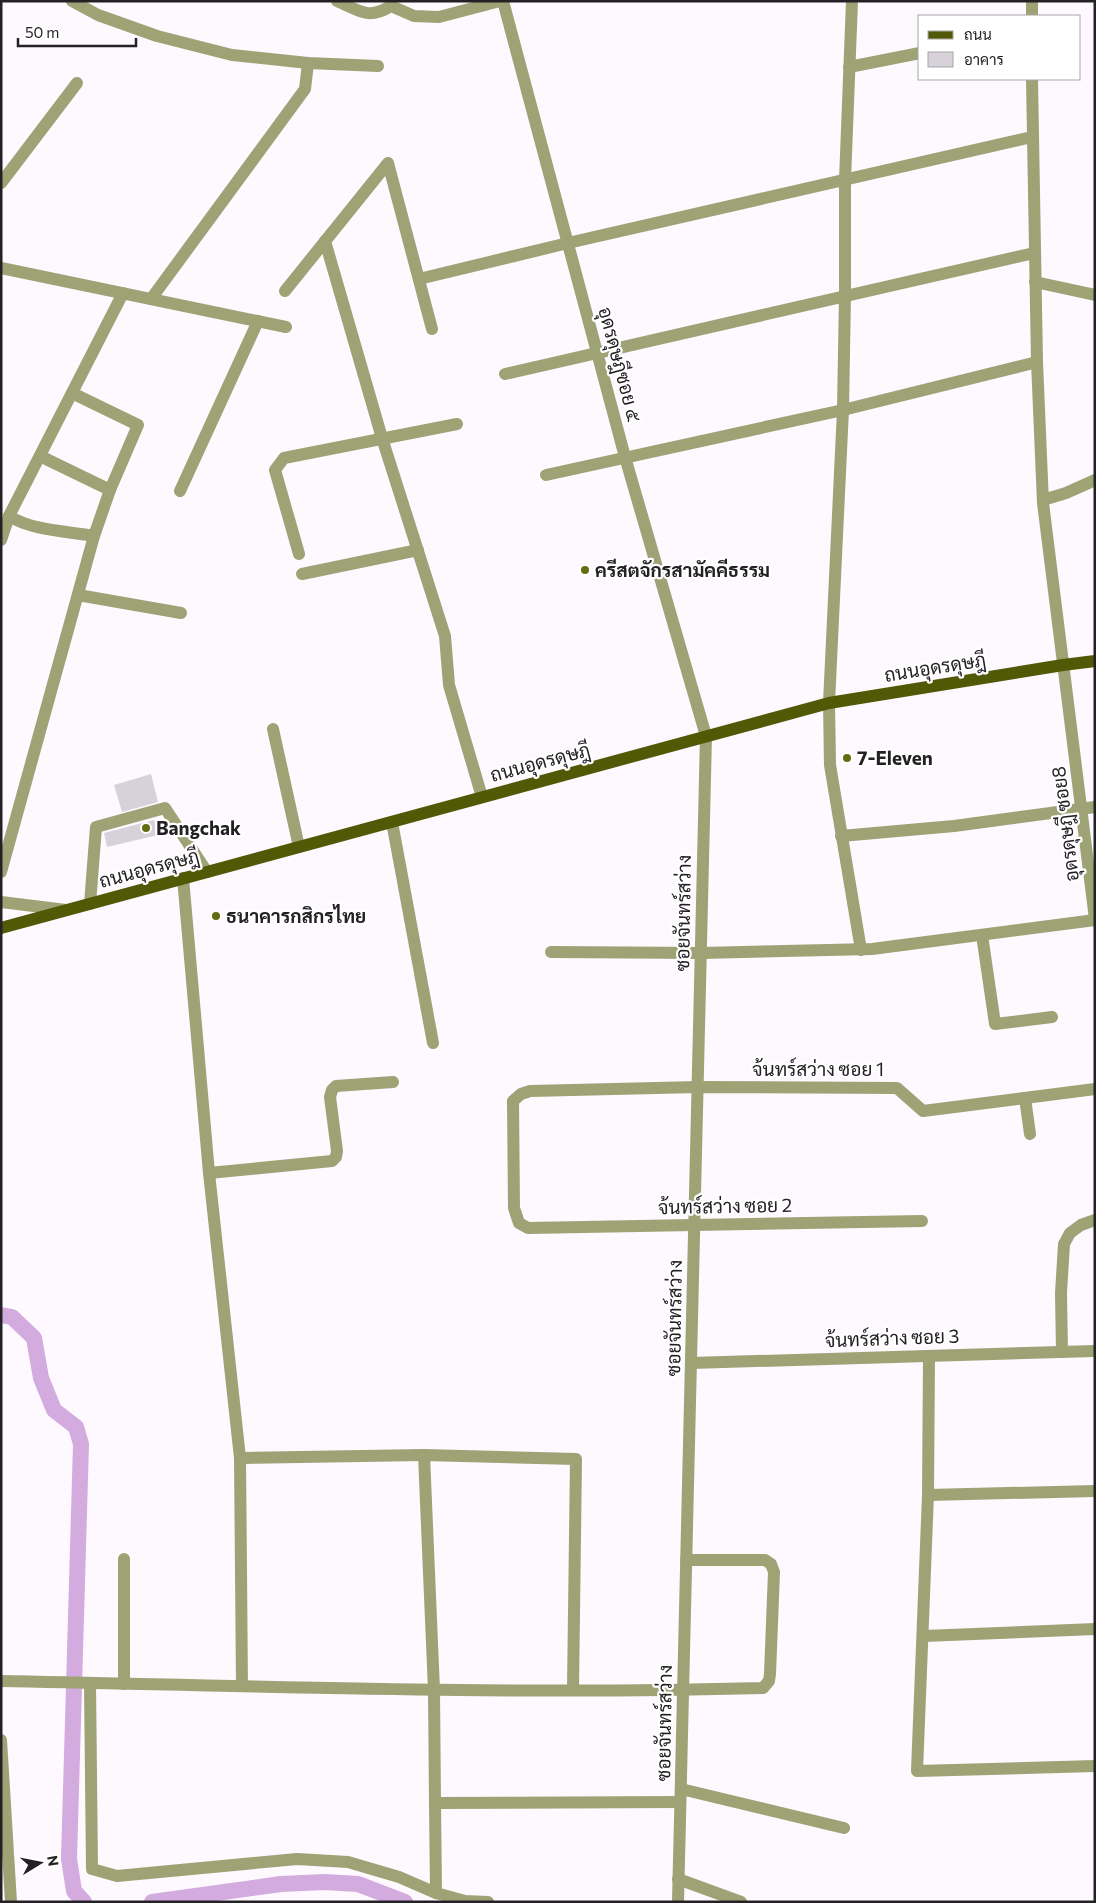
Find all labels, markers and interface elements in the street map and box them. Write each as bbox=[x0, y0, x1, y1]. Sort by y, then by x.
scale bar bbox=[18, 15, 135, 47]
legend bbox=[918, 15, 1081, 80]
text: 50 m bbox=[25, 23, 59, 41]
text: ถนน bbox=[964, 25, 992, 43]
text: อาคาร bbox=[964, 50, 1004, 68]
street label: อุดรดุษฎีซอย ๕ bbox=[592, 304, 647, 425]
place label: ครีสตจักรสามัคคีธรรม bbox=[595, 558, 770, 581]
marker: ครีสตจักรสามัคคีธรรม bbox=[579, 564, 591, 576]
street label: ถนนอุดรดุษฎี bbox=[882, 647, 988, 688]
street label: ถนนอุดรดุษฎี bbox=[487, 737, 593, 788]
place label: 7-Eleven bbox=[857, 746, 933, 769]
marker: 7-Eleven bbox=[841, 752, 853, 764]
street label: อุดรดุษฎี ซอย8 bbox=[1046, 765, 1085, 883]
place label: Bangchak bbox=[156, 816, 241, 839]
marker: Bangchak bbox=[140, 822, 152, 834]
street label: ถนนอุดรดุษฎี bbox=[96, 843, 202, 894]
street label: ซอยจันทร์สว่าง bbox=[670, 854, 695, 972]
place label: ธนาคารกสิกรไทย bbox=[226, 904, 366, 927]
marker: ธนาคารกสิกรไทย bbox=[210, 910, 222, 922]
street label: จ้นทร์สว่าง ซอย 1 bbox=[752, 1057, 884, 1080]
street label: จ้นทร์สว่าง ซอย 2 bbox=[658, 1193, 792, 1218]
street label: ซอยจันทร์สว่าง bbox=[661, 1259, 686, 1377]
street label: จ้นทร์สว่าง ซอย 3 bbox=[824, 1324, 960, 1351]
street label: ซอยจันทร์สว่าง bbox=[651, 1664, 676, 1782]
north arrow bbox=[15, 1838, 65, 1888]
text: N bbox=[44, 1854, 63, 1867]

